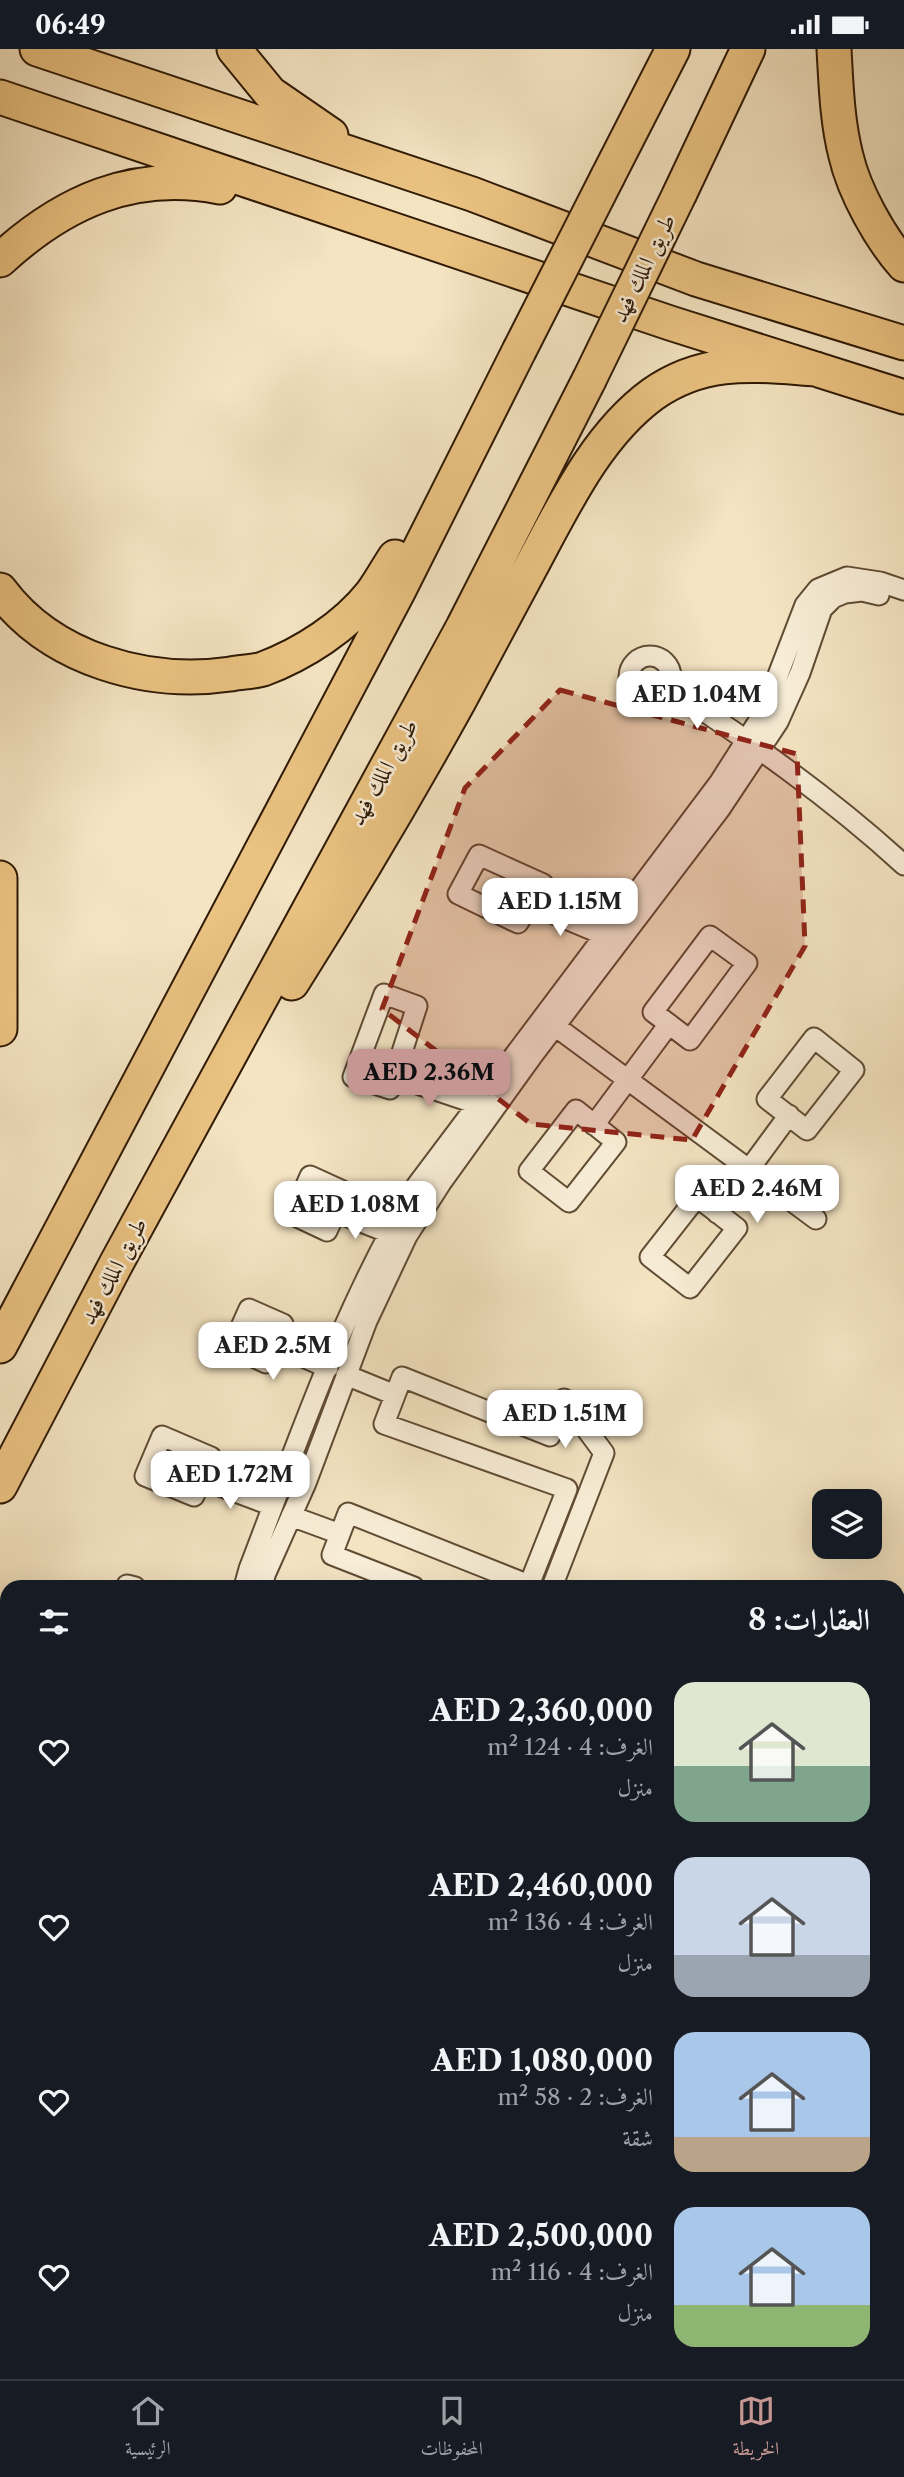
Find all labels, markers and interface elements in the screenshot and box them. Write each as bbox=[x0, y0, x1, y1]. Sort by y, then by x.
text: 06:49 bbox=[35, 9, 106, 41]
street label: طريق الملك فهد bbox=[605, 209, 682, 327]
pin: AED 1.04M bbox=[617, 671, 777, 731]
text: AED 1.04M bbox=[632, 680, 762, 708]
street label: طريق الملك فهد bbox=[342, 714, 425, 831]
pin: AED 1.15M bbox=[480, 879, 640, 938]
text: AED 1.15M bbox=[498, 887, 622, 915]
pin: AED 2.36M bbox=[349, 1049, 509, 1109]
text: AED 2.36M bbox=[363, 1058, 495, 1086]
pin: AED 2.46M bbox=[677, 1165, 837, 1225]
text: AED 2.46M bbox=[691, 1174, 823, 1202]
pin: AED 1.08M bbox=[275, 1181, 435, 1241]
text: AED 1.08M bbox=[290, 1190, 420, 1218]
street label: طريق الملك فهد bbox=[73, 1213, 154, 1330]
pin: AED 2.5M bbox=[201, 1323, 345, 1382]
text: AED 2.5M bbox=[214, 1331, 332, 1359]
pin: AED 1.51M bbox=[485, 1391, 645, 1450]
text: AED 1.51M bbox=[503, 1399, 627, 1427]
pin: AED 1.72M bbox=[150, 1451, 310, 1511]
text: AED 1.72M bbox=[167, 1460, 293, 1488]
map controls bbox=[812, 1489, 882, 1559]
button: layers bbox=[812, 1489, 882, 1559]
text: العقارات: 8 bbox=[748, 1601, 870, 1638]
icon: filters bbox=[35, 1603, 73, 1641]
text: AED 2,360,000 bbox=[430, 1692, 653, 1729]
icon: home bbox=[730, 1710, 814, 1794]
icon: heart bbox=[35, 1733, 73, 1771]
text: الغرف: 4 · 124 m² bbox=[487, 1733, 653, 1761]
text: منزل bbox=[618, 1774, 653, 1802]
text: AED 2,460,000 bbox=[429, 1867, 653, 1904]
icon: home bbox=[730, 1885, 814, 1969]
icon: heart bbox=[35, 1908, 73, 1946]
text: الغرف: 4 · 136 m² bbox=[488, 1908, 653, 1936]
text: منزل bbox=[618, 1949, 653, 1977]
text: AED 1,080,000 bbox=[432, 2042, 653, 2079]
icon: home bbox=[730, 2060, 814, 2144]
icon: heart bbox=[35, 2083, 73, 2121]
text: الغرف: 2 · 58 m² bbox=[497, 2083, 653, 2111]
text: شقة bbox=[623, 2124, 653, 2152]
text: AED 2,500,000 bbox=[429, 2217, 653, 2254]
icon: home bbox=[730, 2235, 814, 2319]
icon: heart bbox=[35, 2258, 73, 2296]
text: الغرف: 4 · 116 m² bbox=[491, 2258, 653, 2286]
text: منزل bbox=[618, 2299, 653, 2327]
tab: الرئيسية bbox=[125, 2392, 171, 2467]
tab: المحفوظات bbox=[420, 2392, 483, 2467]
tab: الخريطة bbox=[733, 2392, 779, 2467]

